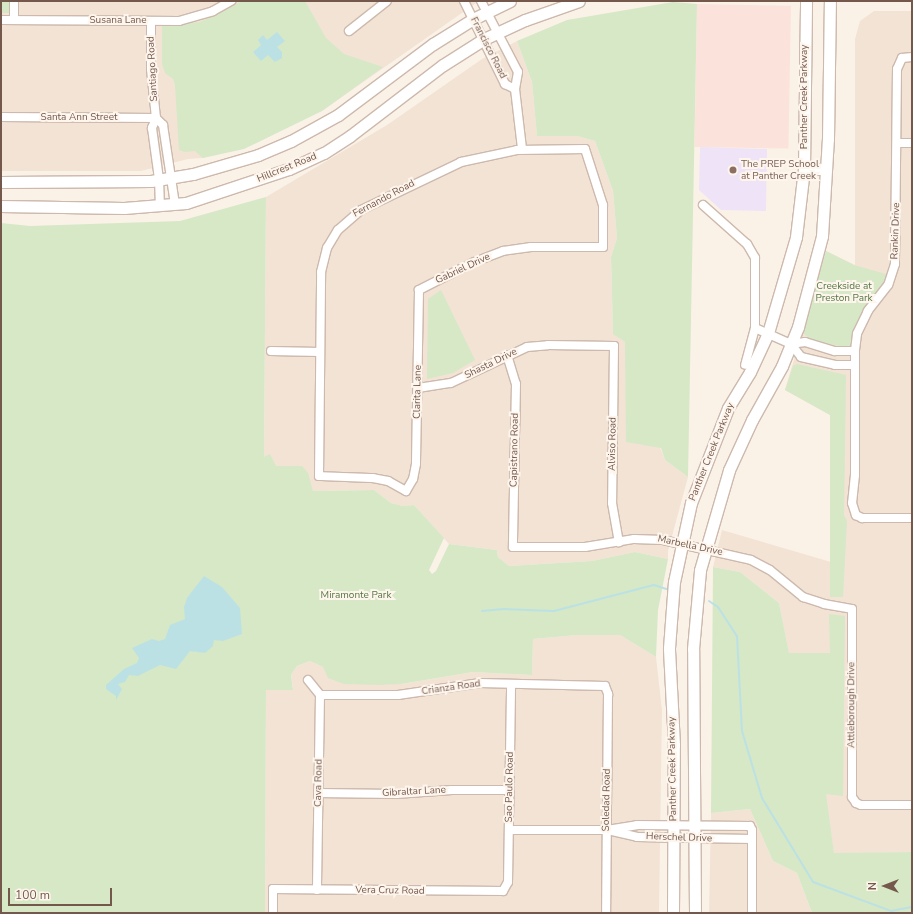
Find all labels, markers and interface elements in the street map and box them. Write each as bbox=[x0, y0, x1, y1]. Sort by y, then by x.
street label: Susana Lane bbox=[89, 15, 147, 27]
street label: Francisco Road bbox=[467, 15, 509, 81]
street label: Santiago Road bbox=[145, 36, 161, 102]
street label: Panther Creek Parkway bbox=[799, 45, 811, 149]
street label: Santa Ann Street bbox=[40, 112, 118, 124]
street label: Hillcrest Road bbox=[255, 151, 319, 185]
place label: The PREP School at Panther Creek bbox=[741, 158, 819, 182]
marker: The PREP School at Panther Creek bbox=[728, 165, 738, 175]
street label: Fernando Road bbox=[351, 178, 417, 220]
street label: Rankin Drive bbox=[889, 202, 903, 260]
street label: Gabriel Drive bbox=[434, 251, 492, 287]
park label: Creekside at Preston Park bbox=[815, 280, 873, 304]
street label: Shasta Drive bbox=[463, 346, 519, 382]
street label: Clarita Lane bbox=[412, 365, 424, 419]
street label: Panther Creek Parkway bbox=[687, 401, 737, 503]
street label: Capistrano Road bbox=[508, 413, 522, 487]
street label: Alviso Road bbox=[607, 417, 619, 471]
street label: Marbella Drive bbox=[656, 533, 724, 559]
park label: Miramonte Park bbox=[321, 590, 391, 602]
street label: Attleborough Drive bbox=[846, 662, 858, 748]
street label: Crianza Road bbox=[421, 678, 481, 698]
street label: Panther Creek Parkway bbox=[666, 717, 680, 821]
street label: Sao Paulo Road bbox=[503, 751, 517, 823]
street label: Cava Road bbox=[313, 759, 325, 807]
street label: Soledad Road bbox=[600, 769, 614, 831]
street label: Gibraltar Lane bbox=[382, 784, 446, 800]
street label: Herschel Drive bbox=[646, 831, 712, 845]
north arrow bbox=[865, 866, 905, 906]
scale bar bbox=[10, 880, 114, 906]
text: N bbox=[865, 882, 880, 890]
street label: Vera Cruz Road bbox=[355, 884, 425, 898]
text: 100 m bbox=[15, 887, 50, 903]

